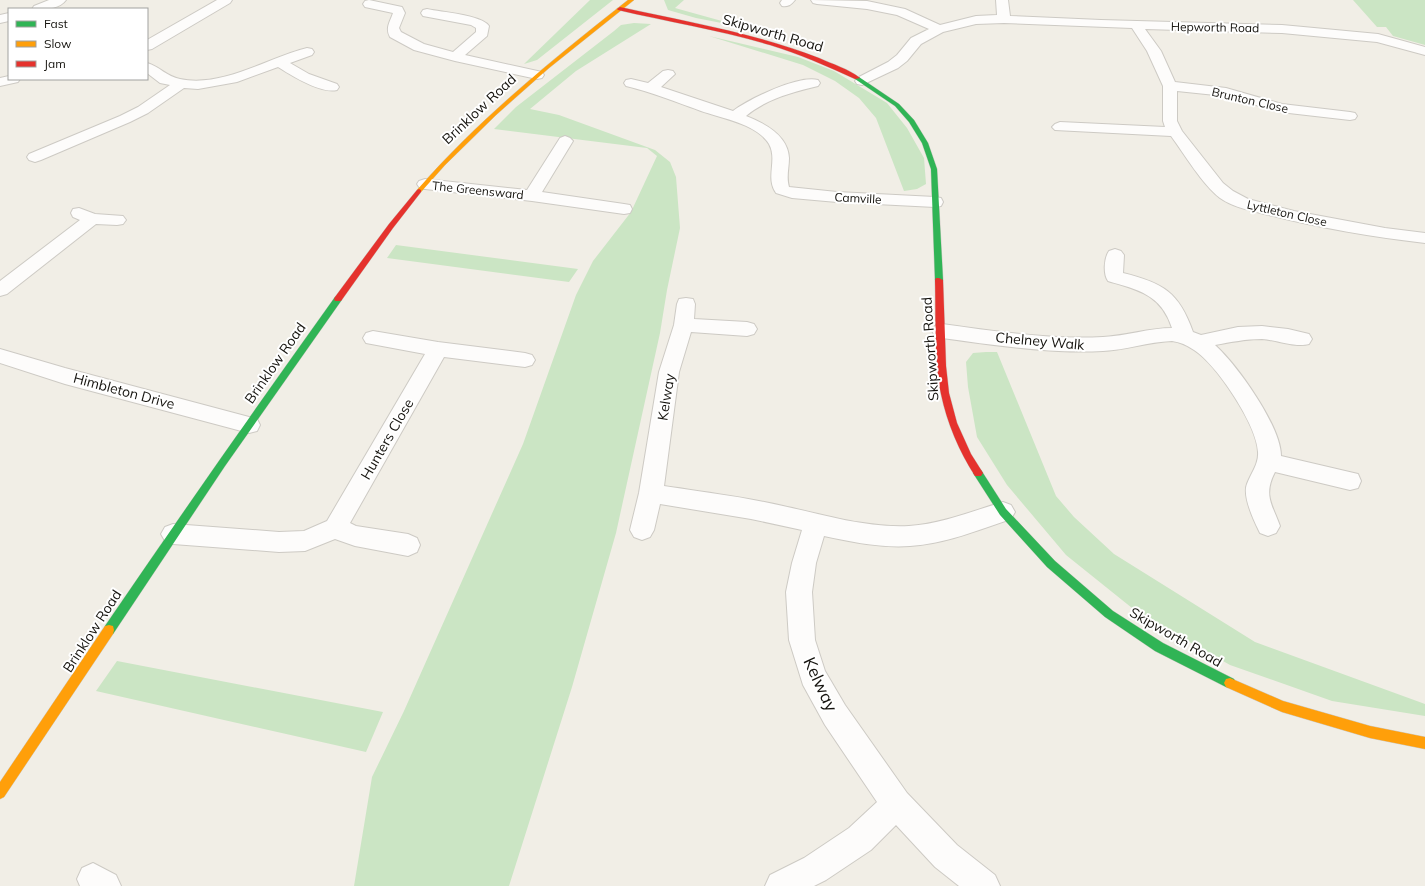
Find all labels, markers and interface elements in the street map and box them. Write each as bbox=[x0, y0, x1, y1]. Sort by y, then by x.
legend bbox=[8, 8, 148, 80]
street label: Skipworth Road bbox=[720, 10, 826, 56]
text: Fast bbox=[44, 16, 68, 31]
street label: Hepworth Road bbox=[1171, 19, 1259, 35]
text: Slow bbox=[44, 36, 72, 51]
text: Jam bbox=[44, 56, 66, 71]
street label: Brinklow Road bbox=[438, 70, 520, 148]
street label: Brunton Close bbox=[1210, 84, 1290, 116]
street label: The Greensward bbox=[432, 178, 524, 202]
street label: Camville bbox=[834, 189, 882, 207]
street label: Lyttleton Close bbox=[1246, 197, 1328, 229]
street label: Skipworth Road bbox=[917, 296, 943, 402]
street label: Brinklow Road bbox=[240, 319, 310, 407]
street label: Chelney Walk bbox=[995, 328, 1086, 354]
street label: Himbleton Drive bbox=[71, 369, 177, 413]
street label: Kelway bbox=[653, 372, 679, 422]
street label: Hunters Close bbox=[357, 395, 417, 483]
street label: Brinklow Road bbox=[59, 586, 125, 676]
street label: Skipworth Road bbox=[1126, 603, 1226, 671]
street label: Kelway bbox=[798, 653, 843, 715]

